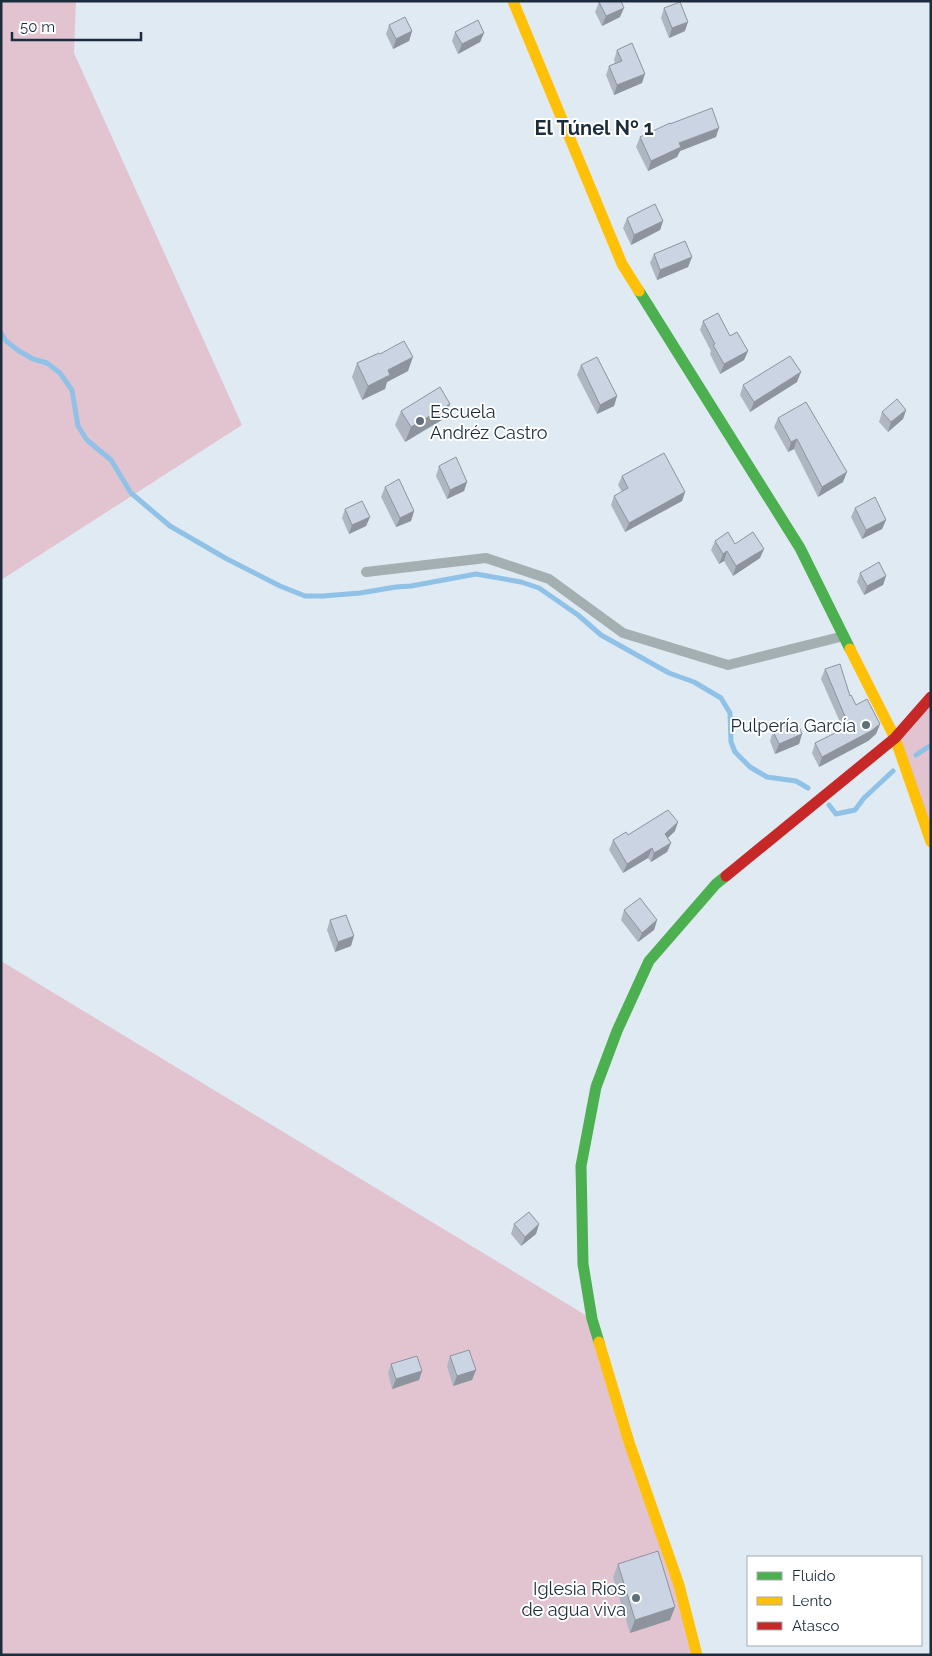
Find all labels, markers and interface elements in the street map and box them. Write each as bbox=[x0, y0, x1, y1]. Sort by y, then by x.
scale bar bbox=[12, 10, 141, 42]
text: 50 m bbox=[20, 18, 55, 36]
district label: El Túnel Nº 1 bbox=[534, 116, 654, 140]
place label: Escuela Andréz Castro bbox=[430, 401, 548, 443]
marker: Escuela Andréz Castro bbox=[414, 415, 426, 427]
place label: Pulpería García bbox=[731, 715, 856, 736]
marker: Pulpería García bbox=[860, 719, 872, 731]
legend bbox=[747, 1556, 922, 1646]
text: Fluido bbox=[792, 1567, 835, 1585]
place label: Iglesia Rios de agua viva bbox=[521, 1578, 626, 1620]
marker: Iglesia Rios de agua viva bbox=[630, 1592, 642, 1604]
text: Lento bbox=[792, 1592, 832, 1610]
text: Atasco bbox=[792, 1617, 839, 1635]

